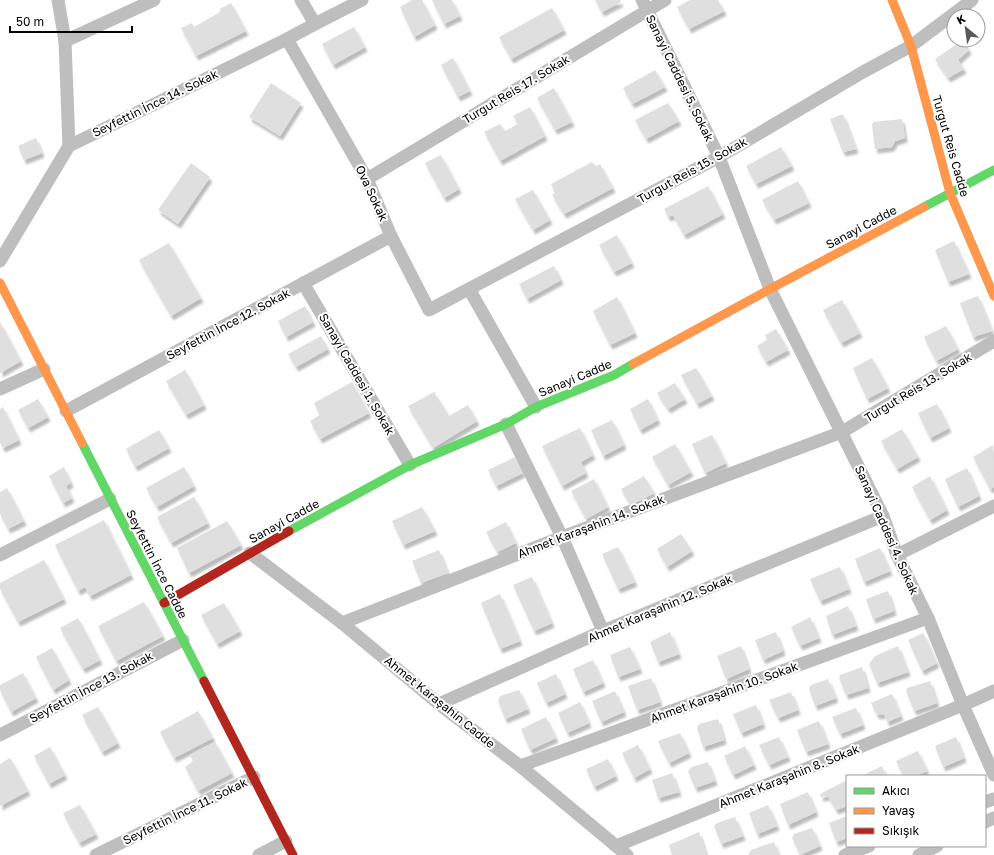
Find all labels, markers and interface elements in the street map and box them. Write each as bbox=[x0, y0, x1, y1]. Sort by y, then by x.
scale bar bbox=[10, 8, 132, 34]
north arrow bbox=[946, 8, 986, 48]
text: K bbox=[954, 11, 968, 26]
street label: Sanayi Caddesi 5. Sokak bbox=[643, 12, 717, 144]
text: 50 m bbox=[16, 14, 44, 29]
street label: Turgut Reis 17. Sokak bbox=[460, 51, 572, 127]
street label: Seyfettin İnce 14. Sokak bbox=[90, 66, 221, 140]
street label: Turgut Reis Cadde bbox=[929, 94, 973, 199]
street label: Turgut Reis 15. Sokak bbox=[635, 134, 749, 206]
street label: Ova Sokak bbox=[352, 163, 392, 224]
street label: Sanayi Cadde bbox=[823, 202, 899, 252]
street label: Seyfettin İnce 12. Sokak bbox=[164, 285, 293, 363]
street label: Sanayi Caddesi 1. Sokak bbox=[316, 310, 398, 438]
street label: Turgut Reis 13. Sokak bbox=[862, 349, 975, 425]
street label: Sanayi Cadde bbox=[536, 356, 614, 400]
street label: Sanayi Caddesi 4. Sokak bbox=[852, 463, 922, 597]
street label: Ahmet Karaşahin 14. Sokak bbox=[515, 491, 667, 561]
street label: Sanayi Cadde bbox=[246, 496, 322, 546]
street label: Seyfettin İnce Cadde bbox=[123, 507, 191, 621]
street label: Ahmet Karaşahin 12. Sokak bbox=[585, 571, 735, 645]
street label: Seyfettin İnce 13. Sokak bbox=[27, 648, 156, 726]
street label: Ahmet Karaşahin Cadde bbox=[382, 653, 498, 751]
street label: Ahmet Karaşahin 10. Sokak bbox=[648, 658, 800, 726]
street label: Ahmet Karaşahin 8. Sokak bbox=[717, 741, 862, 811]
street label: Seyfettin İnce 11. Sokak bbox=[120, 774, 250, 848]
legend bbox=[846, 775, 986, 847]
text: Akıcı bbox=[882, 783, 910, 798]
text: Yavaş bbox=[882, 803, 915, 818]
text: Sıkışık bbox=[882, 823, 919, 838]

